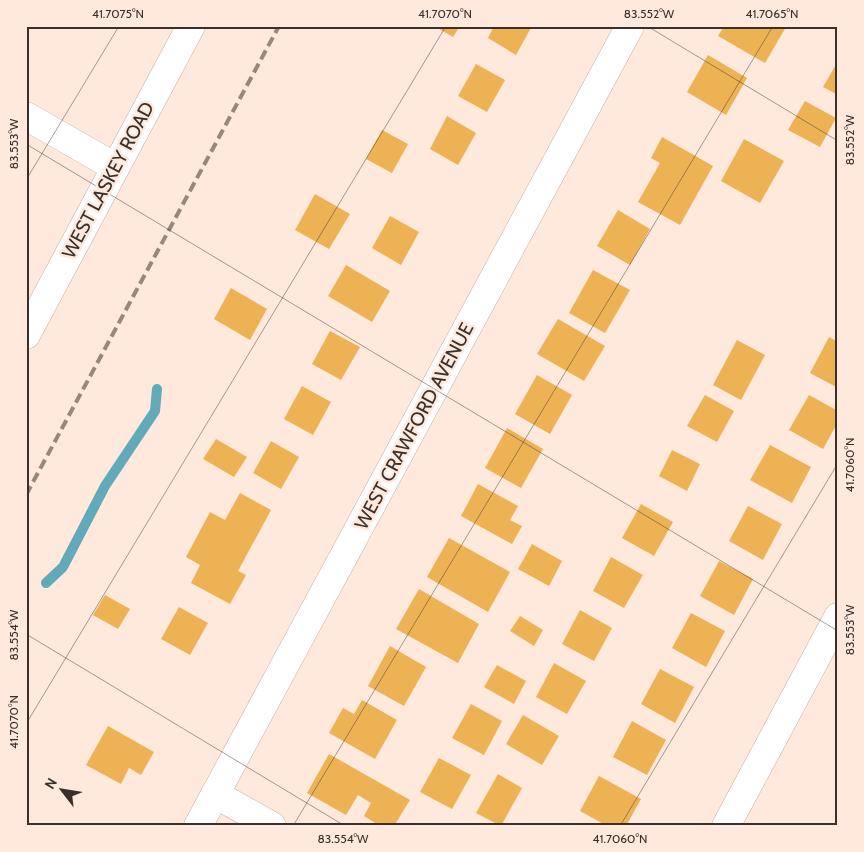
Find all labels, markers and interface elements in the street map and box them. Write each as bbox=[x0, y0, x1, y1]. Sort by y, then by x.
text: 41.7075°N bbox=[92, 6, 144, 21]
text: 41.7070°N bbox=[418, 6, 472, 21]
text: 83.552°W bbox=[624, 6, 675, 21]
text: 41.7065°N bbox=[746, 6, 798, 21]
street label: WEST LASKEY ROAD bbox=[57, 98, 159, 262]
text: 83.552°W bbox=[842, 114, 857, 165]
text: 83.553°W bbox=[6, 118, 21, 169]
street label: WEST CRAWFORD AVENUE bbox=[350, 319, 478, 533]
text: 41.7060°N bbox=[842, 438, 857, 492]
text: 83.553°W bbox=[842, 604, 857, 655]
text: 83.554°W bbox=[6, 609, 21, 660]
text: 41.7070°N bbox=[6, 695, 21, 749]
north arrow bbox=[38, 764, 88, 814]
text: N bbox=[41, 774, 61, 792]
text: 83.554°W bbox=[318, 831, 369, 846]
text: 41.7060°N bbox=[593, 831, 647, 846]

